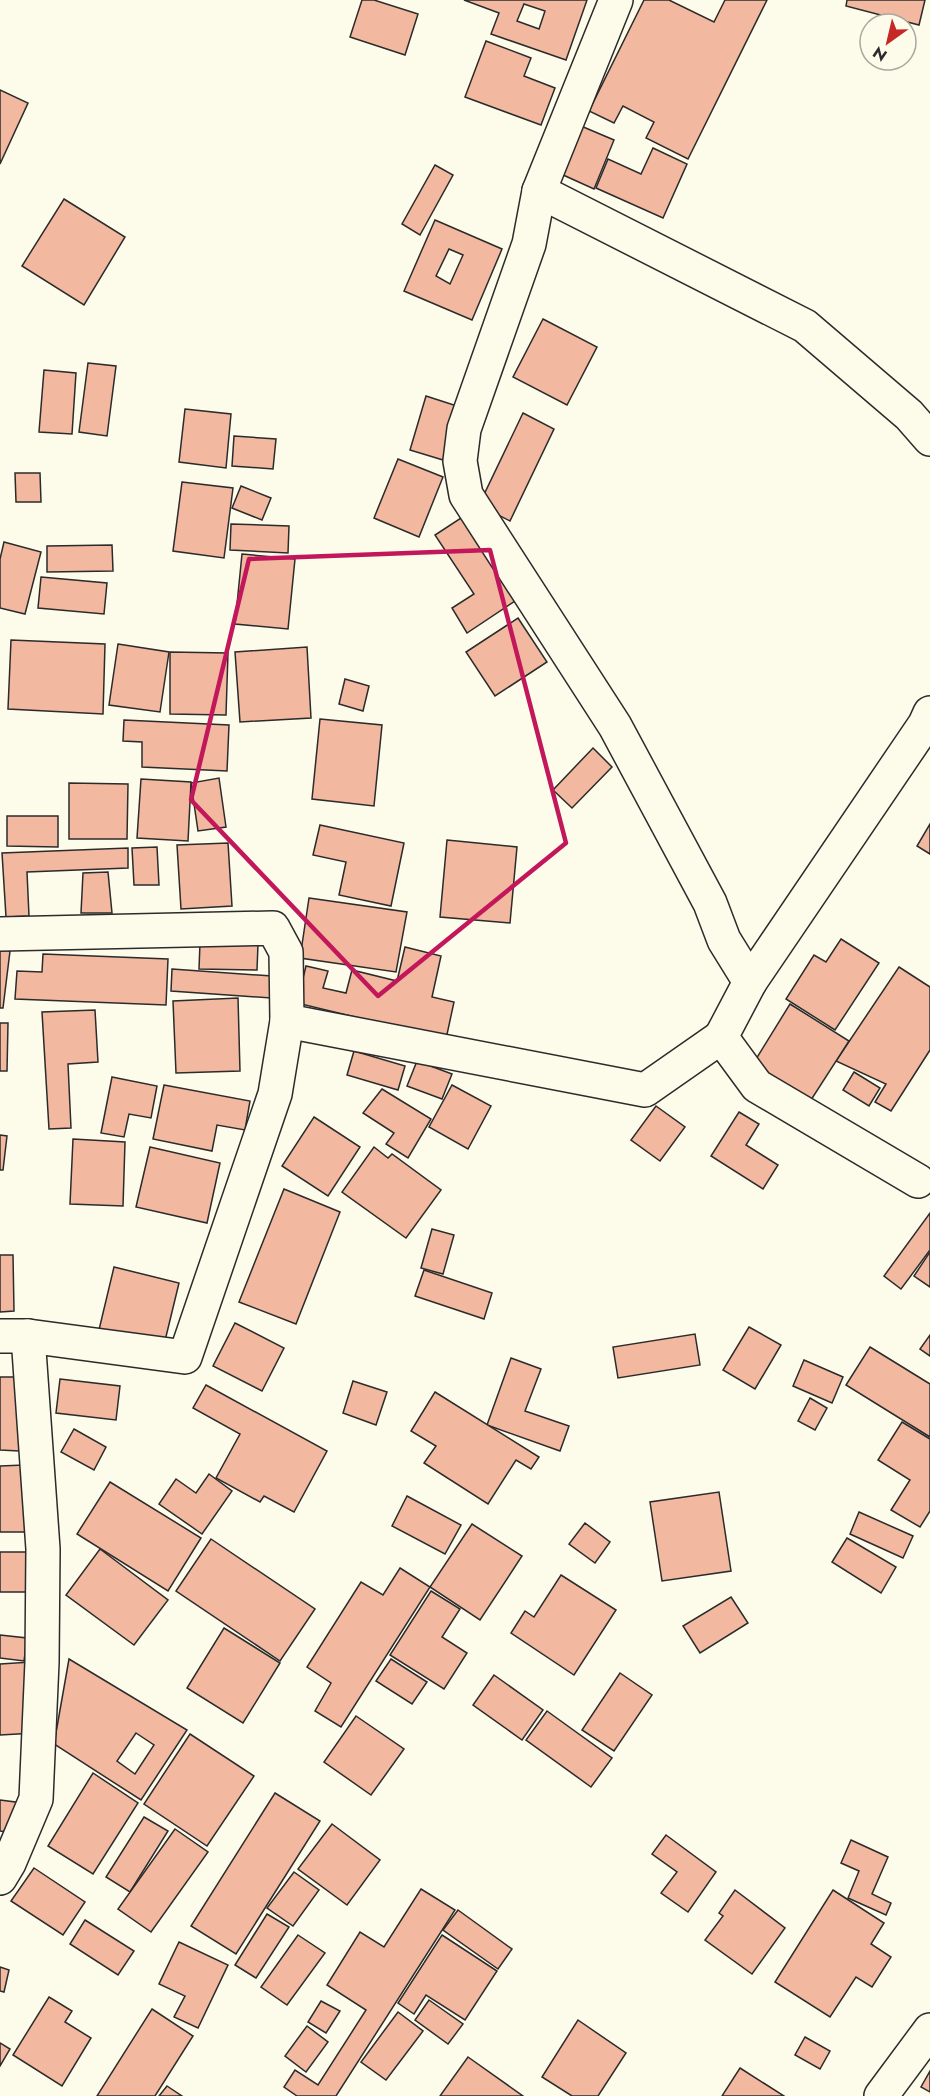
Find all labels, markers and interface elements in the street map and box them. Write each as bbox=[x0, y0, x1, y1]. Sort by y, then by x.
north arrow bbox=[858, 12, 918, 72]
text: N bbox=[868, 41, 892, 67]

